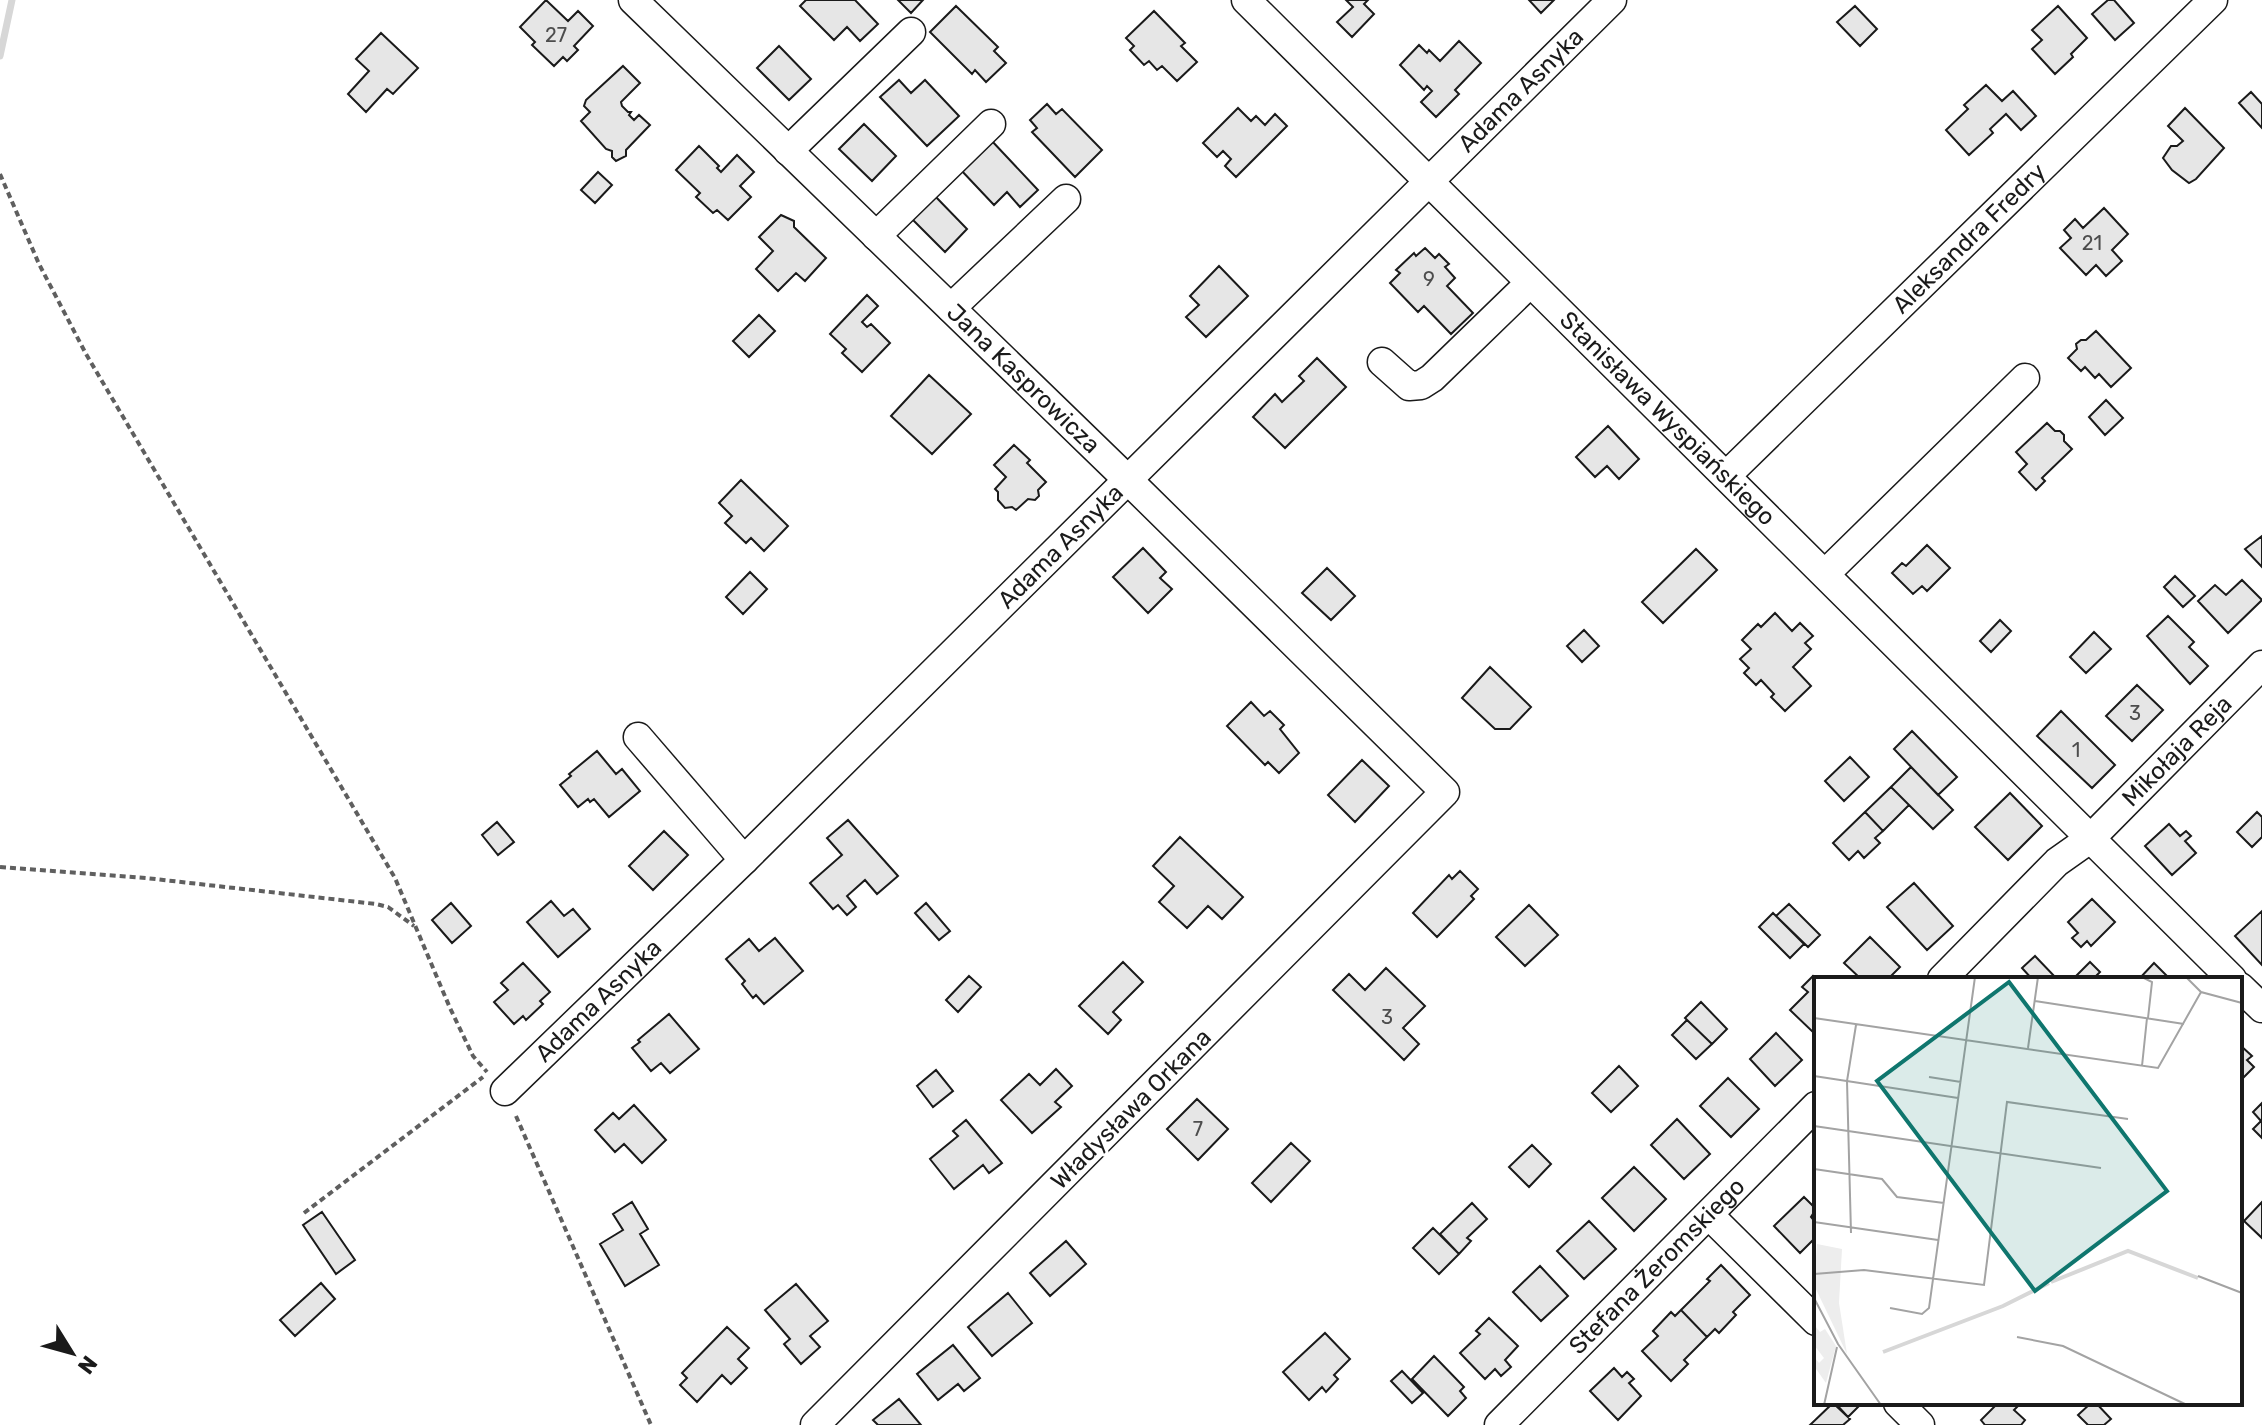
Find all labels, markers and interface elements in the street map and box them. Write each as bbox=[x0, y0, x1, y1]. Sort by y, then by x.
street label: Adama Asnyka bbox=[1453, 22, 1589, 158]
house number: 27 bbox=[545, 23, 567, 47]
street label: Aleksandra Fredry bbox=[1887, 158, 2051, 319]
house number: 21 bbox=[2082, 231, 2102, 255]
house number: 9 bbox=[1423, 267, 1435, 291]
street label: Jana Kasprowicza bbox=[941, 298, 1106, 459]
street label: Stanisława Wyspiańskiego bbox=[1554, 306, 1781, 531]
street label: Adama Asnyka bbox=[992, 479, 1129, 614]
street label: Mikołaja Reja bbox=[2116, 690, 2238, 812]
house number: 3 bbox=[2129, 701, 2141, 725]
house number: 1 bbox=[2072, 738, 2080, 762]
street label: Adama Asnyka bbox=[530, 933, 667, 1068]
inset map bbox=[1814, 977, 2242, 1405]
house number: 3 bbox=[1381, 1005, 1393, 1029]
street label: Władysława Orkana bbox=[1045, 1023, 1217, 1195]
house number: 7 bbox=[1193, 1117, 1203, 1141]
street label: Stefana Żeromskiego bbox=[1563, 1172, 1750, 1360]
north arrow bbox=[32, 1313, 112, 1393]
text: N bbox=[72, 1350, 103, 1379]

